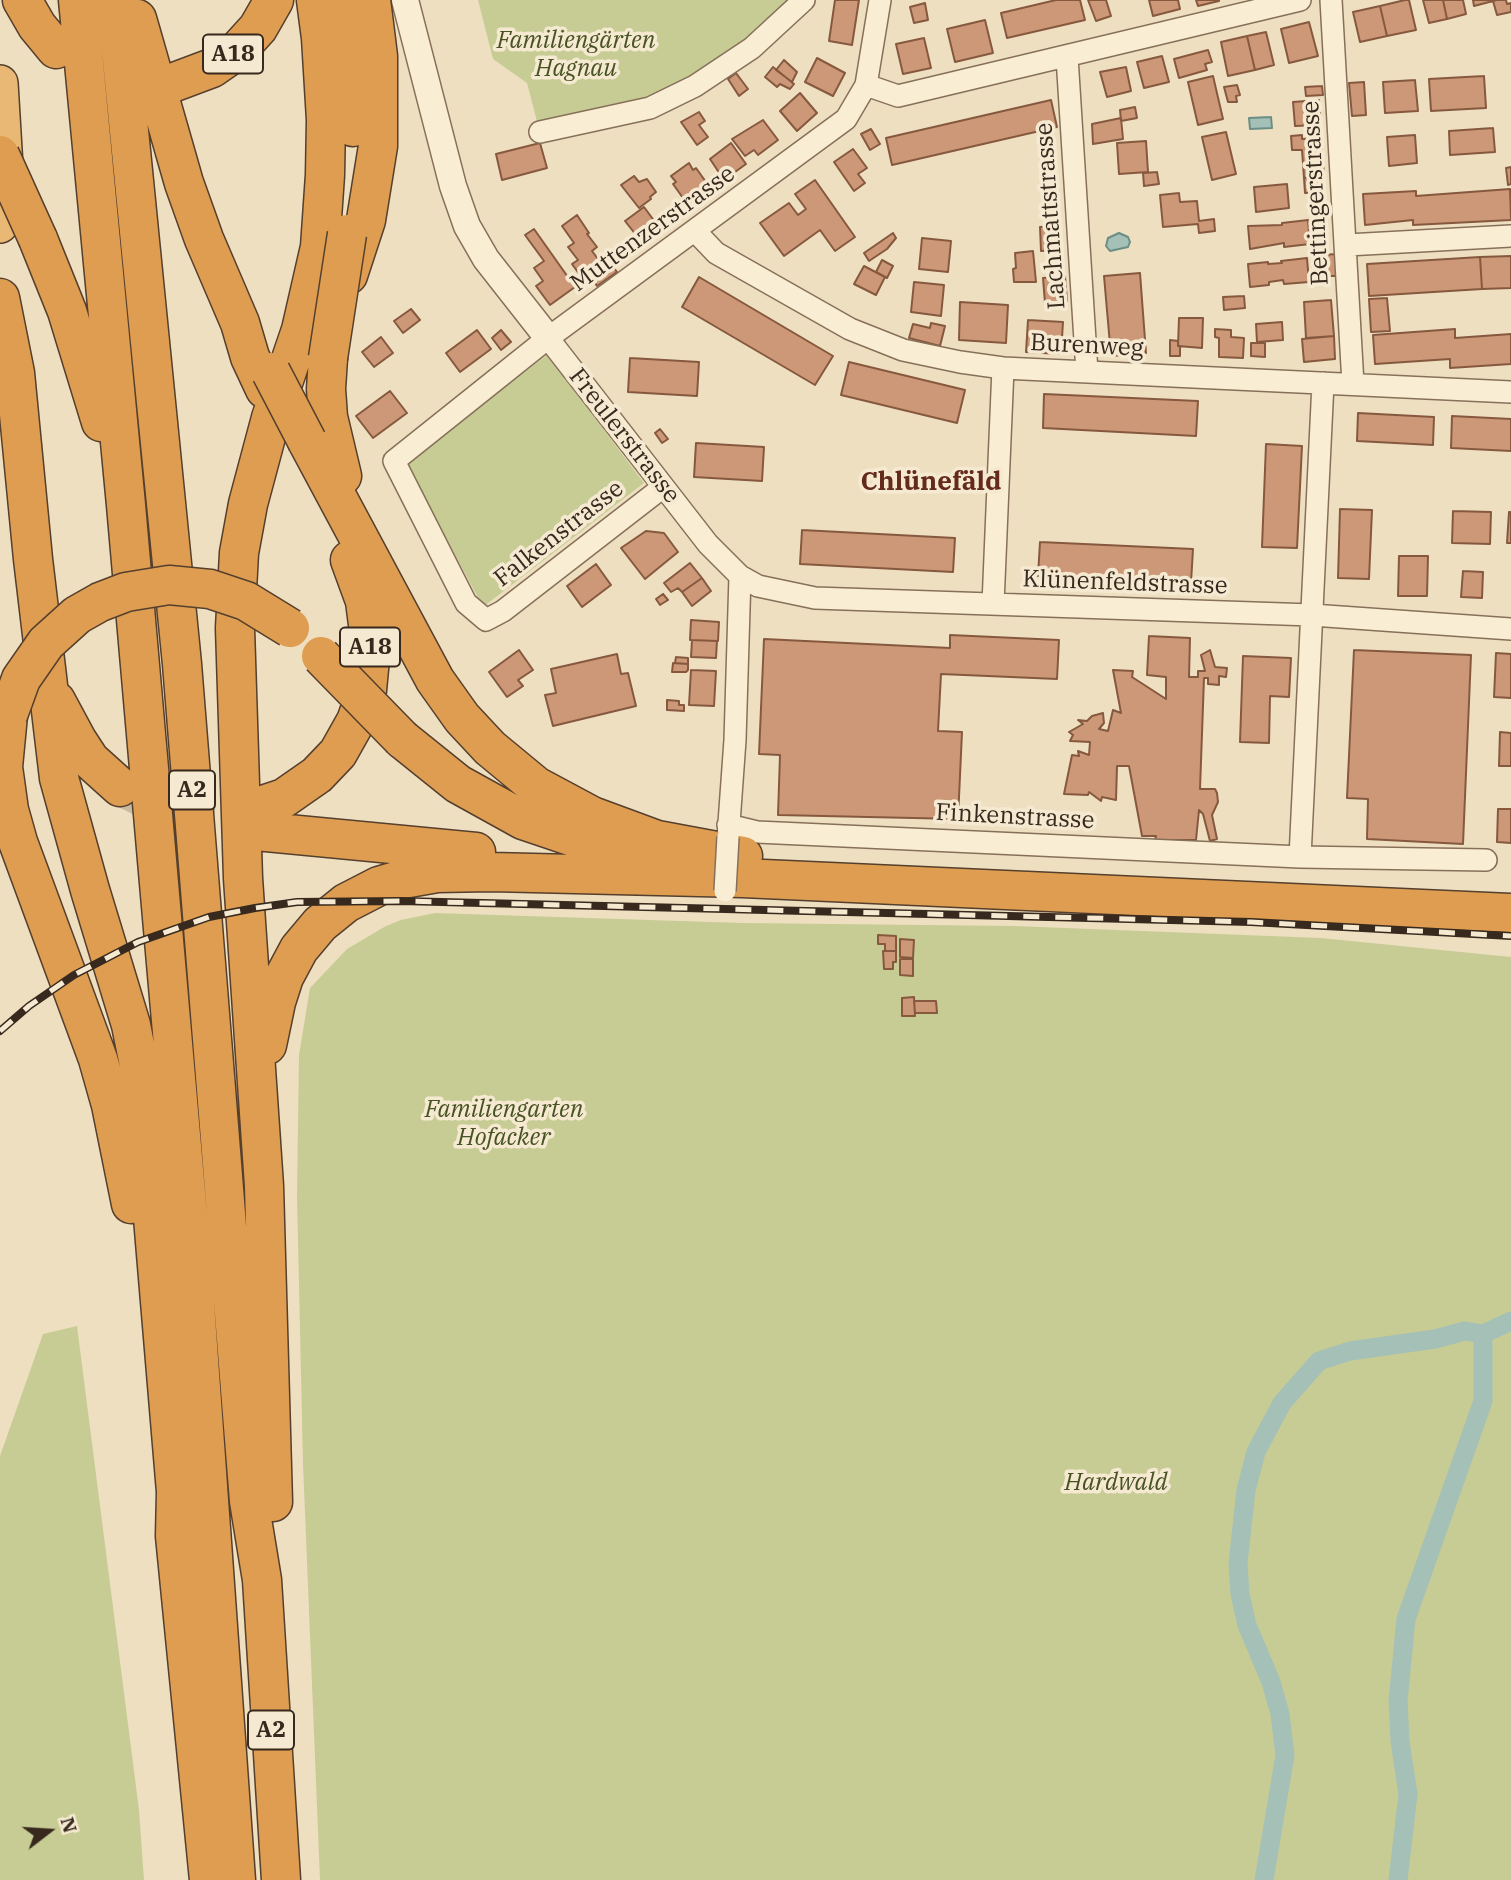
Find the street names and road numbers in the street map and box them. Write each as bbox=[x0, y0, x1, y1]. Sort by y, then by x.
road number: A18 bbox=[203, 34, 263, 74]
street label: Bettingerstrasse bbox=[1297, 100, 1335, 286]
street label: Lachmattstrasse bbox=[1030, 122, 1072, 310]
street label: Muttenzerstrasse bbox=[565, 160, 741, 298]
street label: Burenweg bbox=[1029, 329, 1145, 363]
street label: Freulerstrasse bbox=[562, 363, 686, 509]
street label: Falkenstrasse bbox=[489, 475, 629, 593]
street label: Klünenfeldstrasse bbox=[1022, 565, 1228, 601]
road number: A18 bbox=[340, 628, 400, 666]
road number: A2 bbox=[169, 770, 215, 810]
street label: Finkenstrasse bbox=[935, 798, 1095, 836]
road number: A2 bbox=[248, 1710, 294, 1750]

